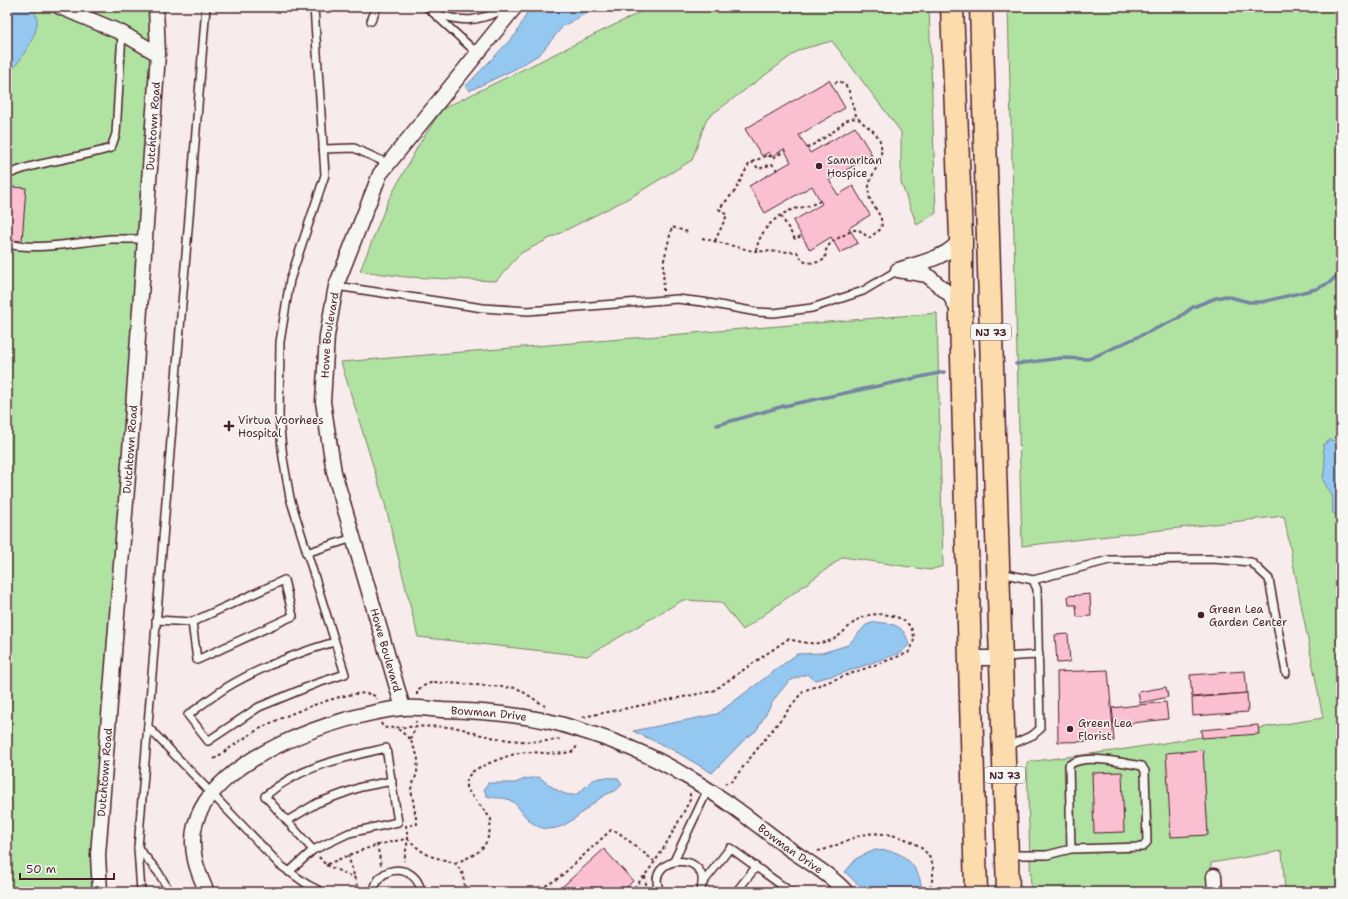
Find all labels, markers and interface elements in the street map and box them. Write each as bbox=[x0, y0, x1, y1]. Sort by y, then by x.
street label: Dutchtown Road bbox=[143, 81, 164, 171]
place label: Samaritan Hospice bbox=[827, 153, 882, 181]
marker: Samaritan Hospice bbox=[814, 161, 824, 171]
street label: Howe Boulevard bbox=[317, 291, 343, 379]
road number: NJ 73 bbox=[971, 324, 1011, 340]
street label: Dutchtown Road bbox=[120, 405, 141, 494]
place label: Virtua Voorhees Hospital bbox=[238, 413, 324, 441]
marker: Virtua Voorhees Hospital bbox=[223, 420, 235, 432]
place label: Green Lea Garden Center bbox=[1209, 602, 1287, 630]
street label: Howe Boulevard bbox=[366, 606, 405, 694]
marker: Green Lea Garden Center bbox=[1196, 610, 1206, 620]
street label: Bowman Drive bbox=[451, 703, 528, 725]
place label: Green Lea Florist bbox=[1078, 716, 1133, 744]
marker: Green Lea Florist bbox=[1065, 724, 1075, 734]
street label: Dutchtown Road bbox=[94, 728, 116, 817]
road number: NJ 73 bbox=[985, 767, 1025, 783]
street label: Bowman Drive bbox=[755, 821, 826, 877]
scale bar bbox=[20, 855, 114, 881]
text: 50 m bbox=[26, 861, 56, 877]

